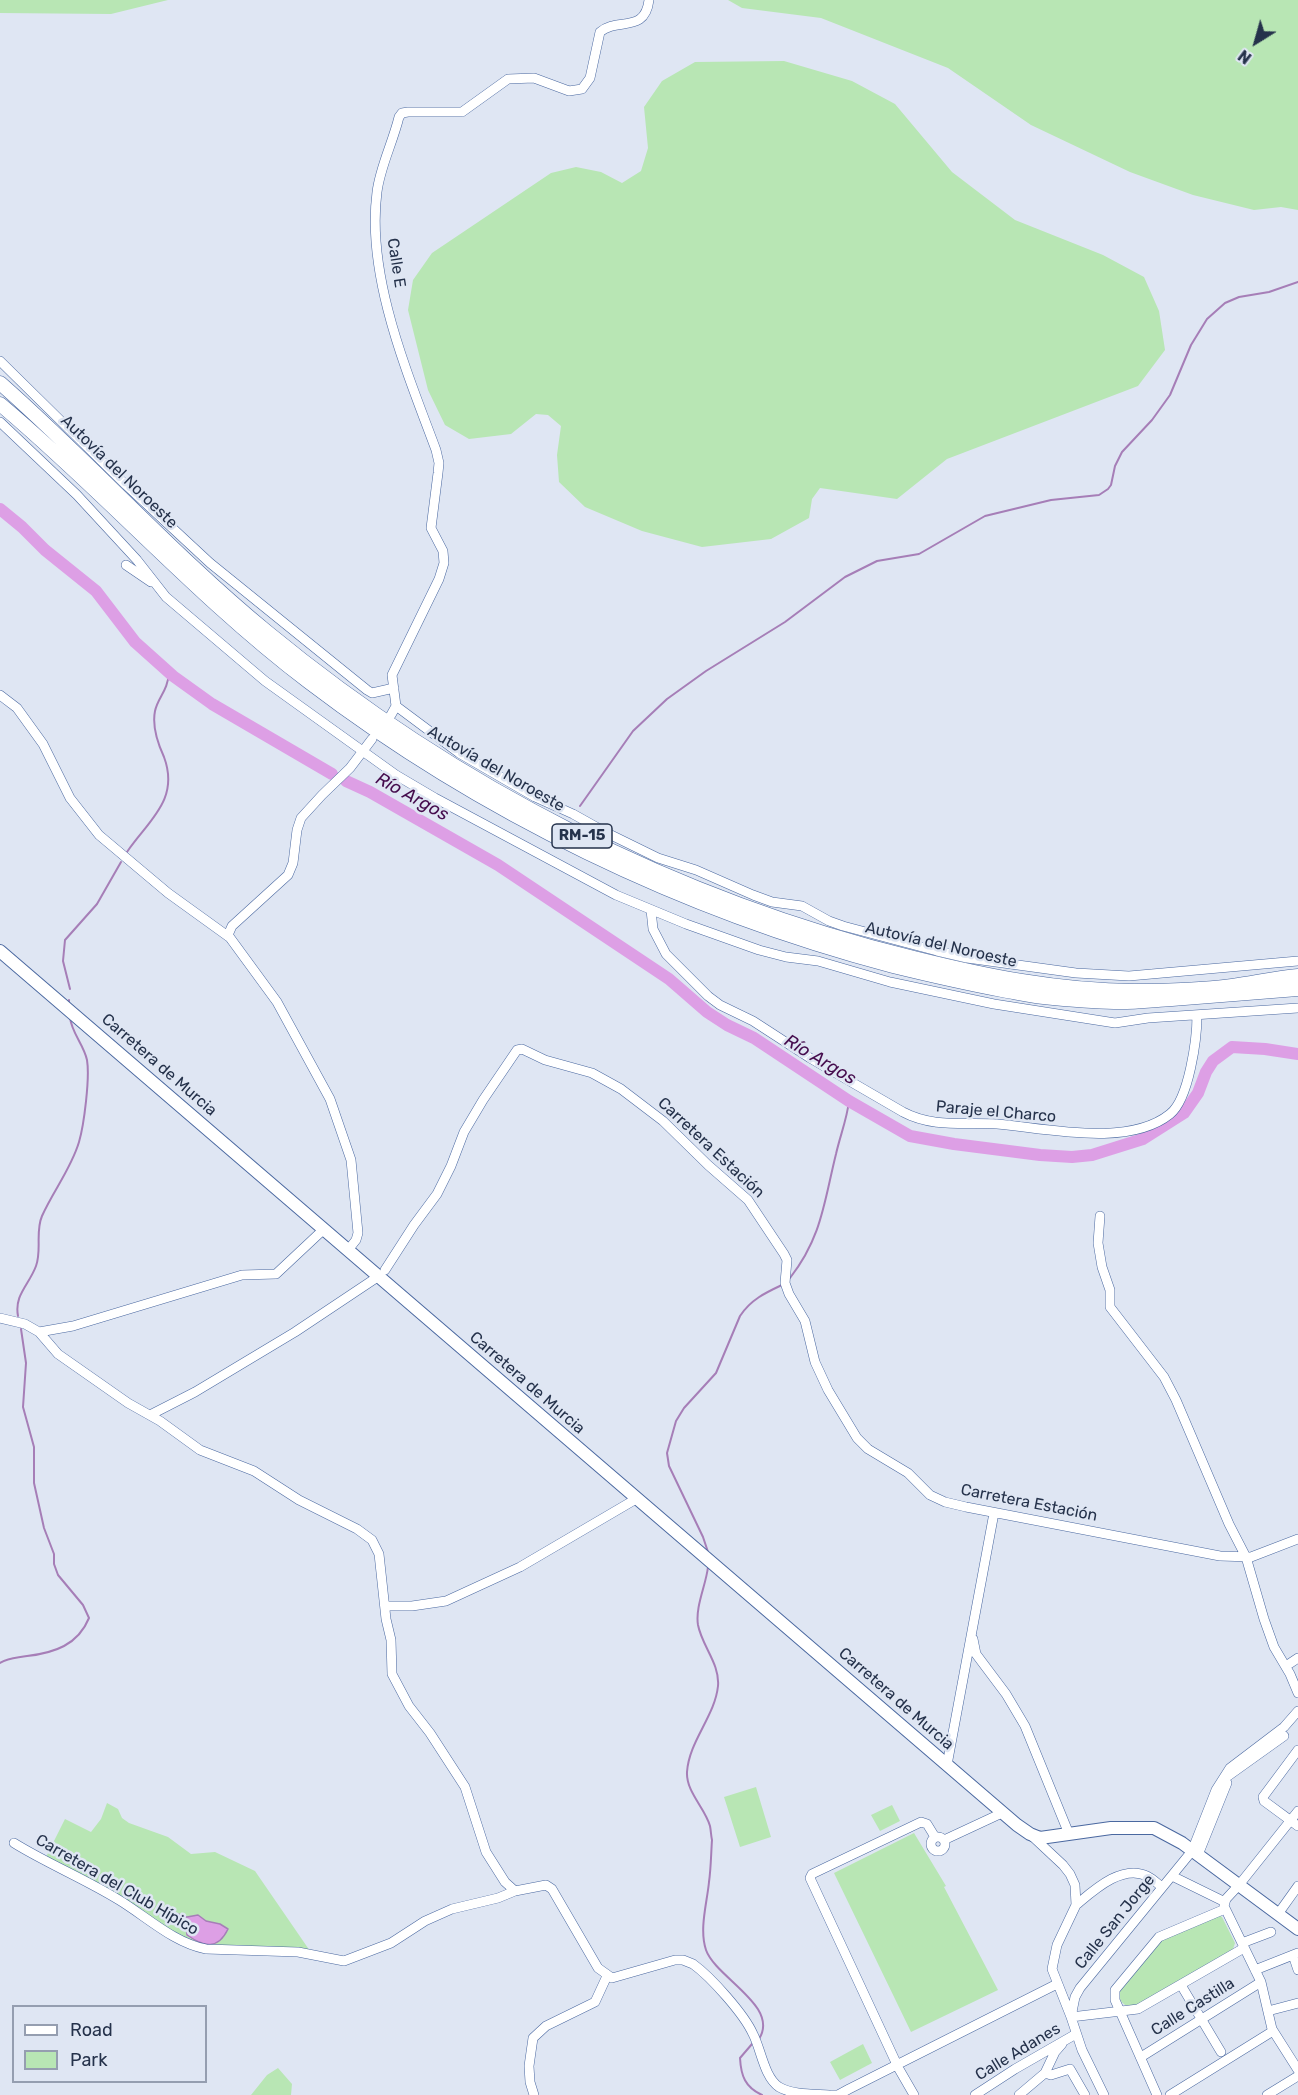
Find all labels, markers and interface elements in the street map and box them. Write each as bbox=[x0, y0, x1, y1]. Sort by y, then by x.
north arrow bbox=[1226, 12, 1286, 72]
text: N bbox=[1235, 46, 1255, 68]
street label: Calle E bbox=[383, 237, 409, 289]
street label: Autovía del Noroeste bbox=[57, 411, 181, 533]
street label: Autovía del Noroeste bbox=[424, 722, 568, 816]
water label: Río Argos bbox=[372, 768, 452, 826]
road number: RM-15 bbox=[552, 824, 612, 848]
street label: Autovía del Noroeste bbox=[863, 918, 1019, 972]
street label: Carretera de Murcia bbox=[97, 1010, 221, 1120]
water label: Río Argos bbox=[780, 1030, 860, 1090]
street label: Carretera Estación bbox=[654, 1094, 768, 1202]
street label: Paraje el Charco bbox=[935, 1097, 1057, 1127]
street label: Carretera de Murcia bbox=[465, 1328, 589, 1438]
street label: Carretera Estación bbox=[959, 1480, 1099, 1526]
street label: Carretera de Murcia bbox=[834, 1644, 958, 1754]
street label: Carretera del Club Hípico bbox=[32, 1830, 202, 1940]
street label: Calle San Jorge bbox=[1071, 1871, 1159, 1973]
street label: Calle Castilla bbox=[1148, 1974, 1238, 2040]
legend bbox=[12, 2005, 207, 2083]
text: Road bbox=[70, 2019, 113, 2041]
street label: Calle Adanes bbox=[972, 2019, 1064, 2085]
text: Park bbox=[70, 2049, 107, 2071]

